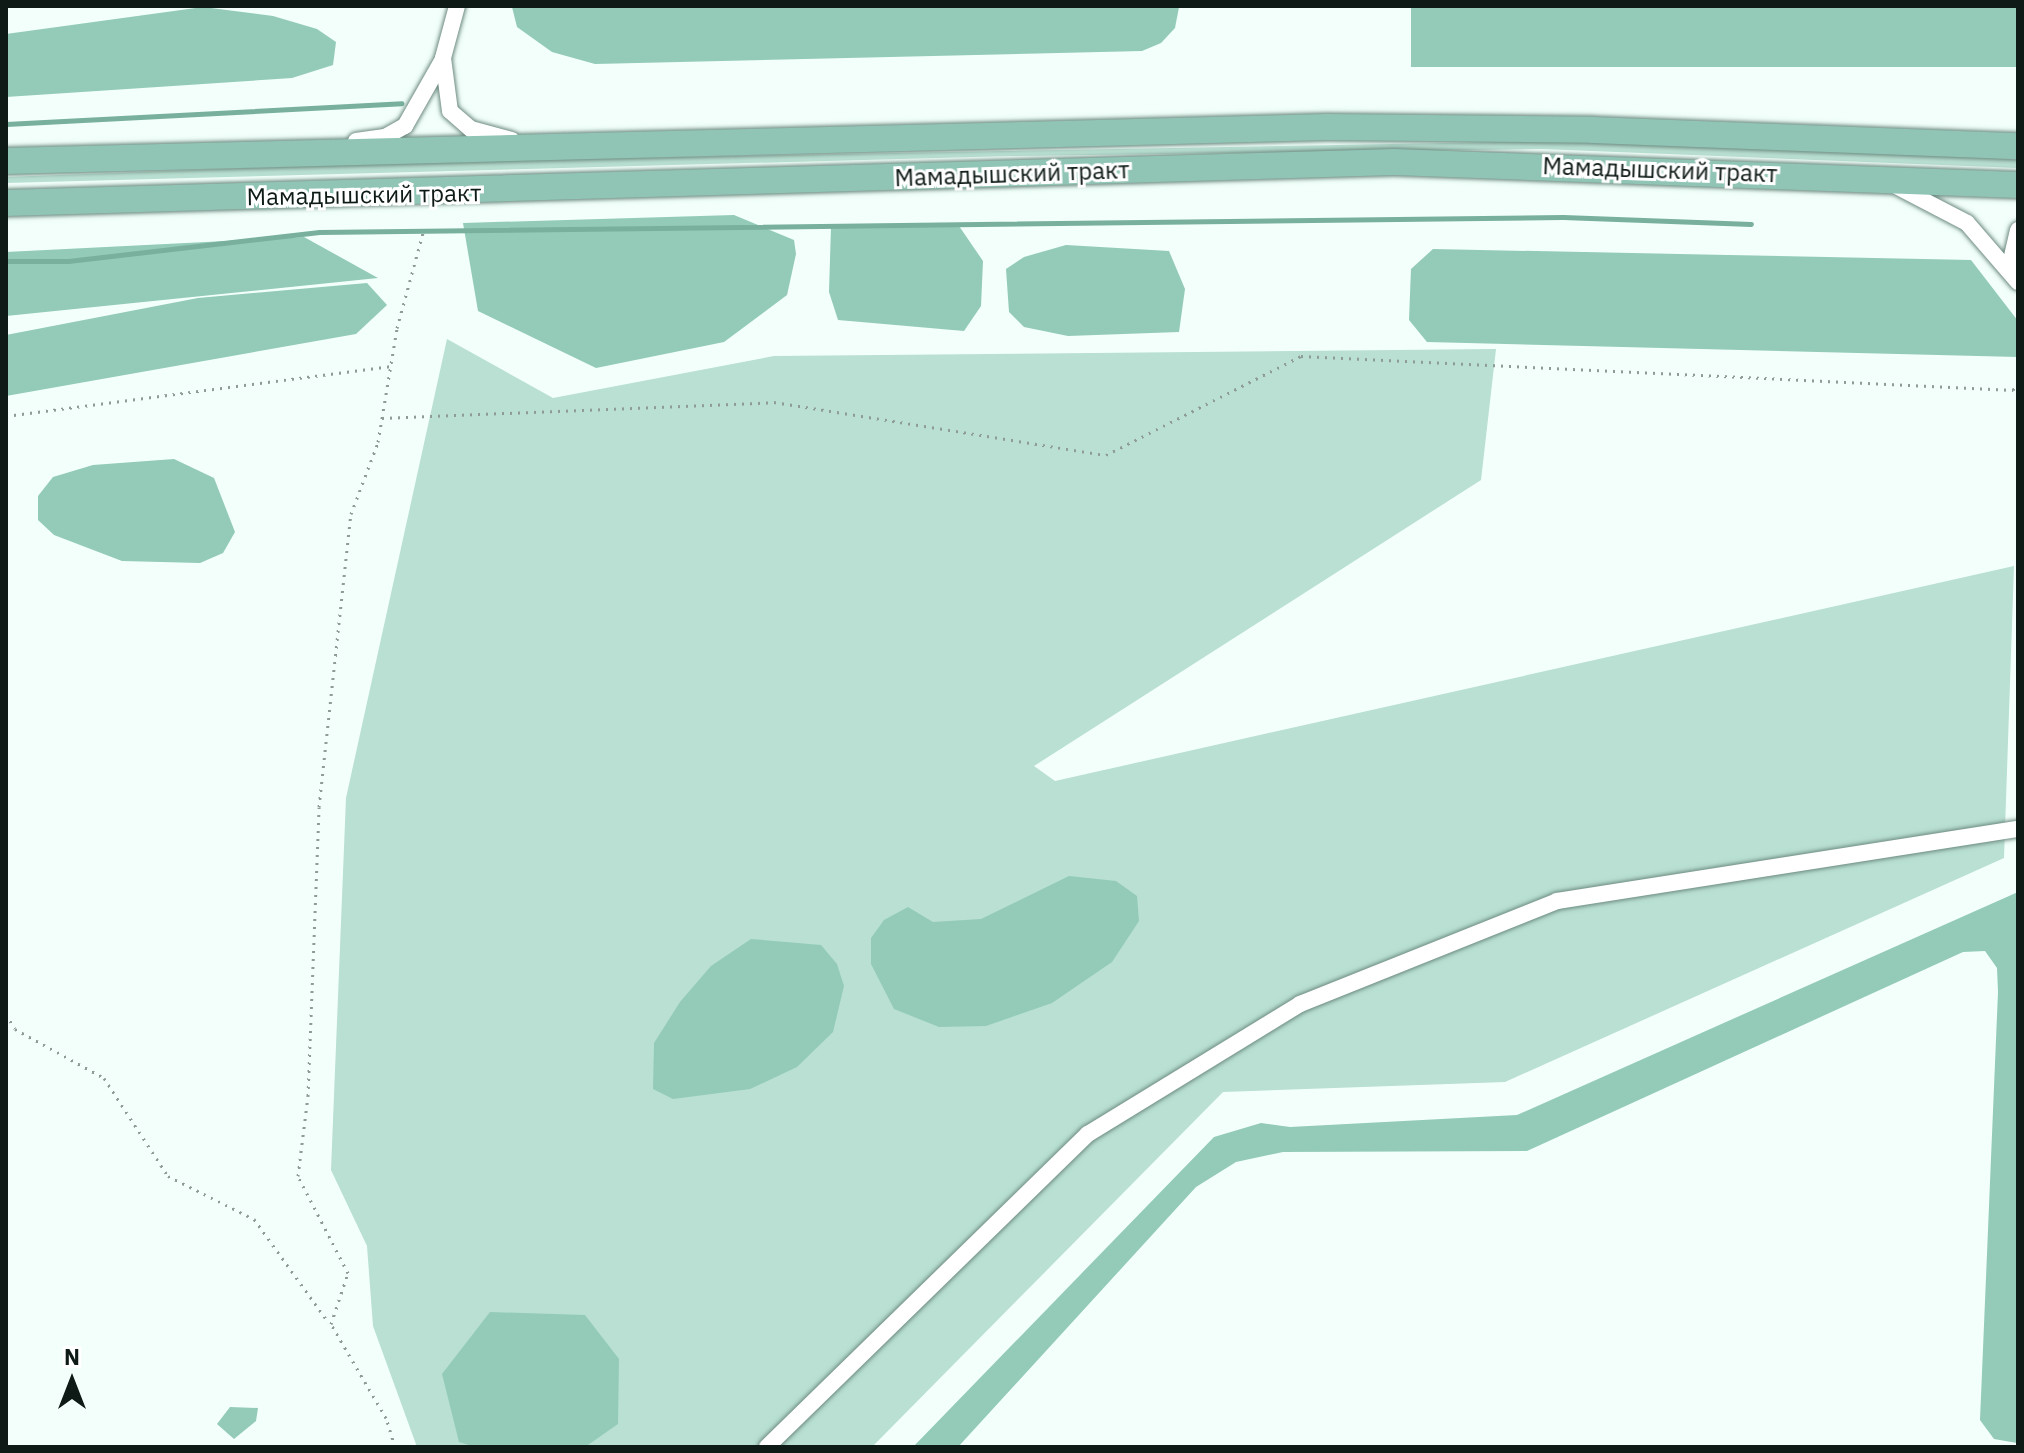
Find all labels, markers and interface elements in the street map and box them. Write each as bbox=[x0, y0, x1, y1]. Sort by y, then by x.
street label: Мамадышский тракт bbox=[1542, 152, 1778, 188]
street label: Мамадышский тракт bbox=[894, 156, 1130, 192]
street label: Мамадышский тракт bbox=[246, 179, 482, 211]
north arrow bbox=[32, 1341, 112, 1421]
text: N bbox=[64, 1342, 80, 1371]

